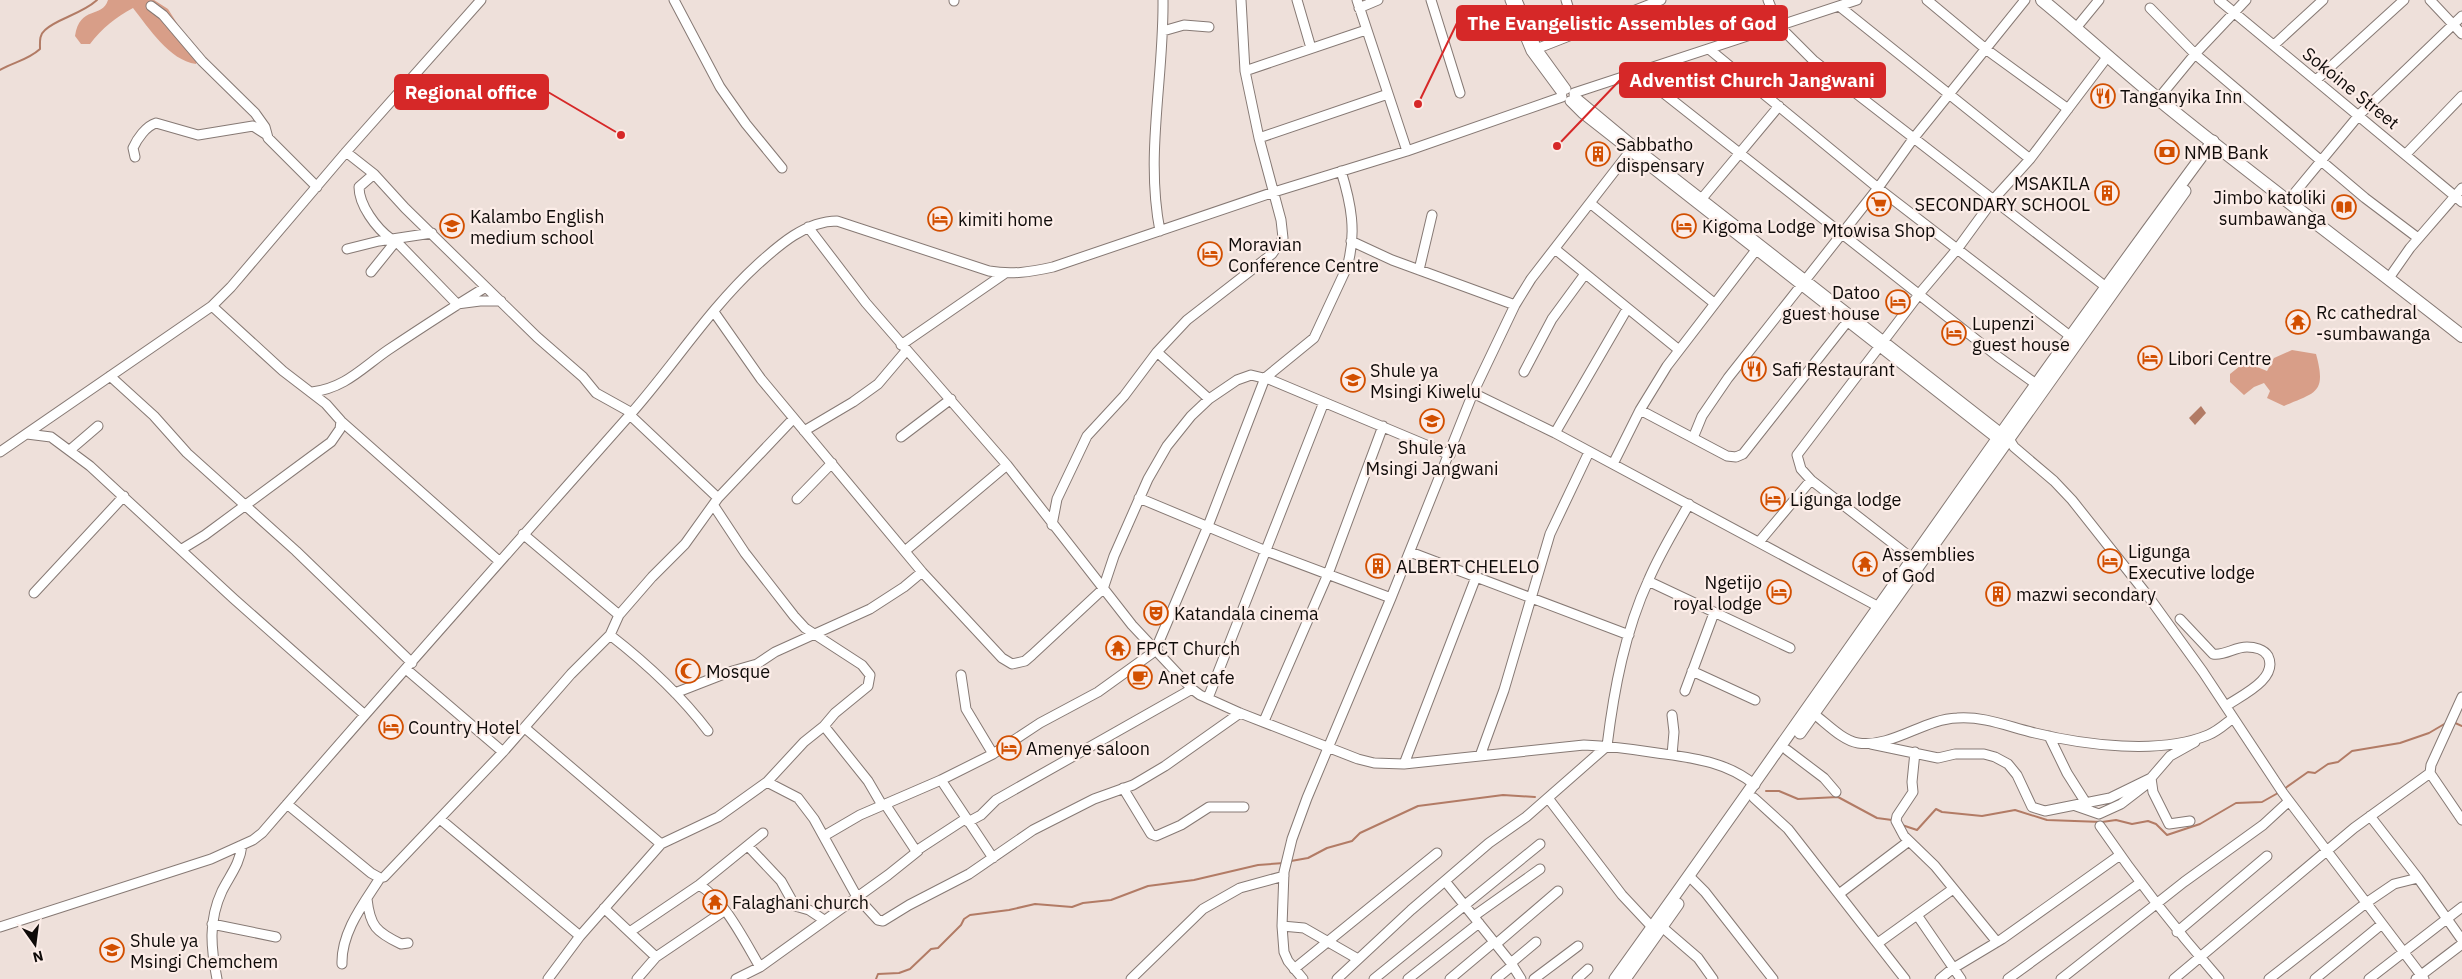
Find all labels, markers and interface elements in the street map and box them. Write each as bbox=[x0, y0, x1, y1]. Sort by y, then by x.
callout: The Evangelistic Assembles of God bbox=[1457, 6, 1787, 40]
text: The Evangelistic Assembles of God bbox=[1467, 11, 1777, 35]
street label: Sokoine Street bbox=[2298, 42, 2404, 134]
callout: Adventist Church Jangwani bbox=[1620, 63, 1885, 97]
text: Adventist Church Jangwani bbox=[1629, 68, 1875, 92]
callout: Regional office bbox=[395, 75, 548, 109]
text: Regional office bbox=[405, 80, 537, 104]
restaurant icon: Tanganyika Inn bbox=[2090, 83, 2116, 109]
place label: Tanganyika Inn bbox=[2120, 85, 2242, 108]
place label: Sabbatho dispensary bbox=[1616, 133, 1704, 177]
bank icon: NMB Bank bbox=[2154, 139, 2180, 165]
building icon: Sabbatho dispensary bbox=[1585, 141, 1611, 167]
place label: NMB Bank bbox=[2184, 141, 2269, 164]
place label: MSAKILA SECONDARY SCHOOL bbox=[1915, 172, 2090, 216]
building icon: MSAKILA SECONDARY SCHOOL bbox=[2094, 180, 2120, 206]
place label: Jimbo katoliki sumbawanga bbox=[2213, 186, 2326, 230]
supermarket icon: Mtowisa Shop bbox=[1866, 191, 1892, 217]
library icon: Jimbo katoliki sumbawanga bbox=[2331, 194, 2357, 220]
place label: Kalambo English medium school bbox=[470, 205, 604, 249]
hotel icon: kimiti home bbox=[927, 206, 953, 232]
place label: kimiti home bbox=[958, 208, 1053, 231]
school or university icon: Kalambo English medium school bbox=[439, 213, 465, 239]
hotel icon: Kigoma Lodge bbox=[1671, 213, 1697, 239]
place label: Kigoma Lodge bbox=[1702, 215, 1816, 238]
place label: Mtowisa Shop bbox=[1822, 219, 1936, 242]
place label: Moravian Conference Centre bbox=[1228, 233, 1379, 277]
hotel icon: Moravian Conference Centre bbox=[1197, 241, 1223, 267]
place label: Datoo guest house bbox=[1782, 281, 1880, 325]
hotel icon: Datoo guest house bbox=[1885, 289, 1911, 315]
place label: Rc cathedral -sumbawanga bbox=[2316, 301, 2431, 345]
temple icon: Rc cathedral -sumbawanga bbox=[2285, 309, 2311, 335]
place label: Lupenzi guest house bbox=[1972, 312, 2070, 356]
hotel icon: Lupenzi guest house bbox=[1941, 320, 1967, 346]
hotel icon: Libori Centre bbox=[2137, 345, 2163, 371]
place label: Libori Centre bbox=[2168, 347, 2272, 370]
restaurant icon: Safi Restaurant bbox=[1741, 356, 1767, 382]
place label: Safi Restaurant bbox=[1772, 358, 1895, 381]
place label: Shule ya Msingi Kiwelu bbox=[1370, 359, 1481, 403]
school or university icon: Shule ya Msingi Kiwelu bbox=[1340, 367, 1366, 393]
school or university icon: Shule ya Msingi Jangwani bbox=[1419, 408, 1445, 434]
place label: Shule ya Msingi Jangwani bbox=[1366, 436, 1498, 480]
hotel icon: Ligunga lodge bbox=[1760, 486, 1786, 512]
place label: Ligunga lodge bbox=[1790, 488, 1902, 511]
place label: Ligunga Executive lodge bbox=[2128, 540, 2255, 584]
place label: Assemblies of God bbox=[1882, 543, 1975, 587]
hotel icon: Ligunga Executive lodge bbox=[2097, 548, 2123, 574]
temple icon: Assemblies of God bbox=[1852, 551, 1878, 577]
building icon: ALBERT CHELELO bbox=[1365, 553, 1391, 579]
place label: ALBERT CHELELO bbox=[1396, 555, 1540, 578]
place label: Ngetijo royal lodge bbox=[1673, 571, 1762, 615]
hotel icon: Ngetijo royal lodge bbox=[1766, 579, 1792, 605]
building icon: mazwi secondary bbox=[1985, 581, 2011, 607]
place label: mazwi secondary bbox=[2016, 583, 2156, 606]
theatre icon: Katandala cinema bbox=[1143, 600, 1169, 626]
place label: Katandala cinema bbox=[1174, 602, 1319, 625]
temple icon: FPCT Church bbox=[1105, 635, 1131, 661]
place label: FPCT Church bbox=[1136, 637, 1240, 660]
mosque icon: Mosque bbox=[675, 658, 701, 684]
place label: Mosque bbox=[706, 660, 770, 683]
cafe icon: Anet cafe bbox=[1127, 664, 1153, 690]
place label: Anet cafe bbox=[1158, 666, 1235, 689]
hotel icon: Country Hotel bbox=[378, 714, 404, 740]
place label: Country Hotel bbox=[408, 716, 520, 739]
hotel icon: Amenye saloon bbox=[996, 735, 1022, 761]
place label: Amenye saloon bbox=[1026, 737, 1150, 760]
temple icon: Falaghani church bbox=[702, 889, 728, 915]
place label: Falaghani church bbox=[732, 891, 869, 914]
north arrow bbox=[10, 919, 60, 969]
place label: Shule ya Msingi Chemchem bbox=[130, 929, 278, 973]
school or university icon: Shule ya Msingi Chemchem bbox=[99, 937, 125, 963]
text: N bbox=[31, 947, 45, 967]

